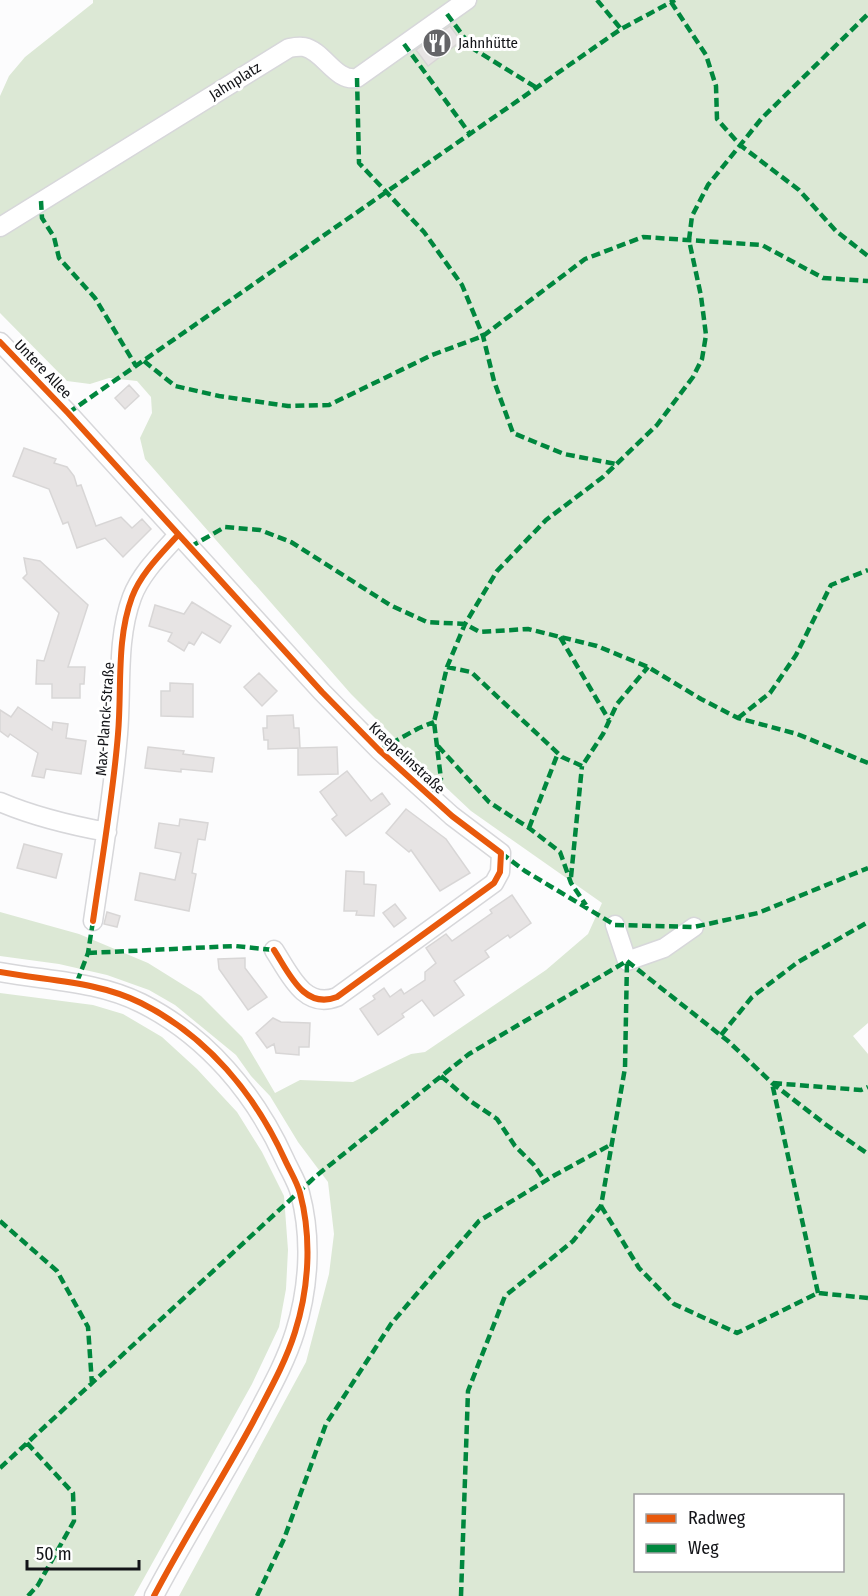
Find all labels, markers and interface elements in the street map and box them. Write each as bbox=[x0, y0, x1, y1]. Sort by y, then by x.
restaurant icon: Jahnhütte bbox=[421, 27, 453, 59]
place label: Jahnhütte bbox=[458, 34, 518, 52]
street label: Jahnplatz bbox=[206, 58, 264, 104]
street label: Untere Allee bbox=[10, 336, 76, 402]
street label: Max-Planck-Straße bbox=[92, 661, 118, 777]
street label: Kraepelinstraße bbox=[365, 718, 449, 798]
legend bbox=[634, 1494, 844, 1572]
text: Radweg bbox=[688, 1507, 746, 1529]
scale bar bbox=[27, 1533, 140, 1571]
text: Weg bbox=[688, 1537, 719, 1559]
text: 50 m bbox=[36, 1543, 72, 1565]

